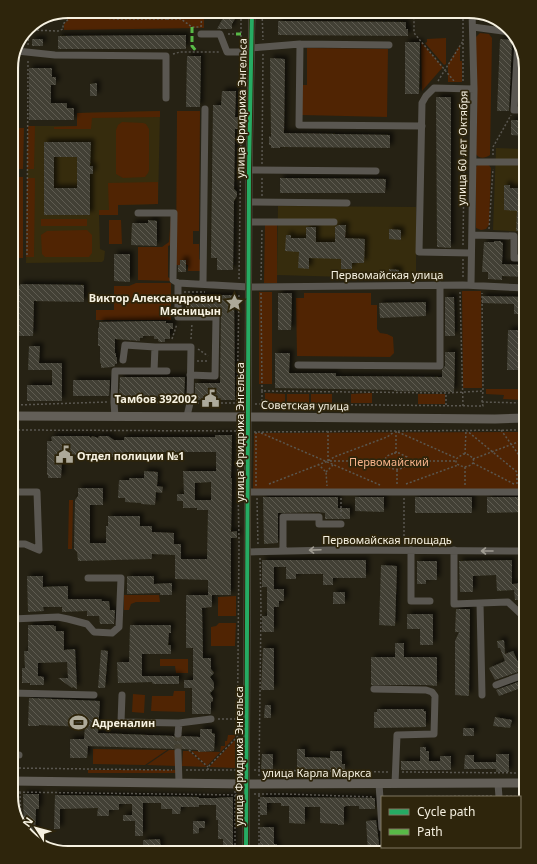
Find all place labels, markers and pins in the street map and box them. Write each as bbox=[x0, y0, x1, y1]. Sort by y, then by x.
place label: Виктор Александрович Мясницын bbox=[89, 290, 221, 318]
place icon: Виктор Александрович Мясницын bbox=[224, 293, 244, 313]
public building icon: Тамбов 392002 bbox=[200, 388, 220, 408]
place label: Тамбов 392002 bbox=[114, 391, 197, 406]
public building icon: Отдел полиции №1 bbox=[54, 445, 74, 465]
place label: Отдел полиции №1 bbox=[77, 448, 185, 463]
sports icon: Адреналин bbox=[69, 712, 89, 732]
place label: Адреналин bbox=[92, 715, 155, 730]

